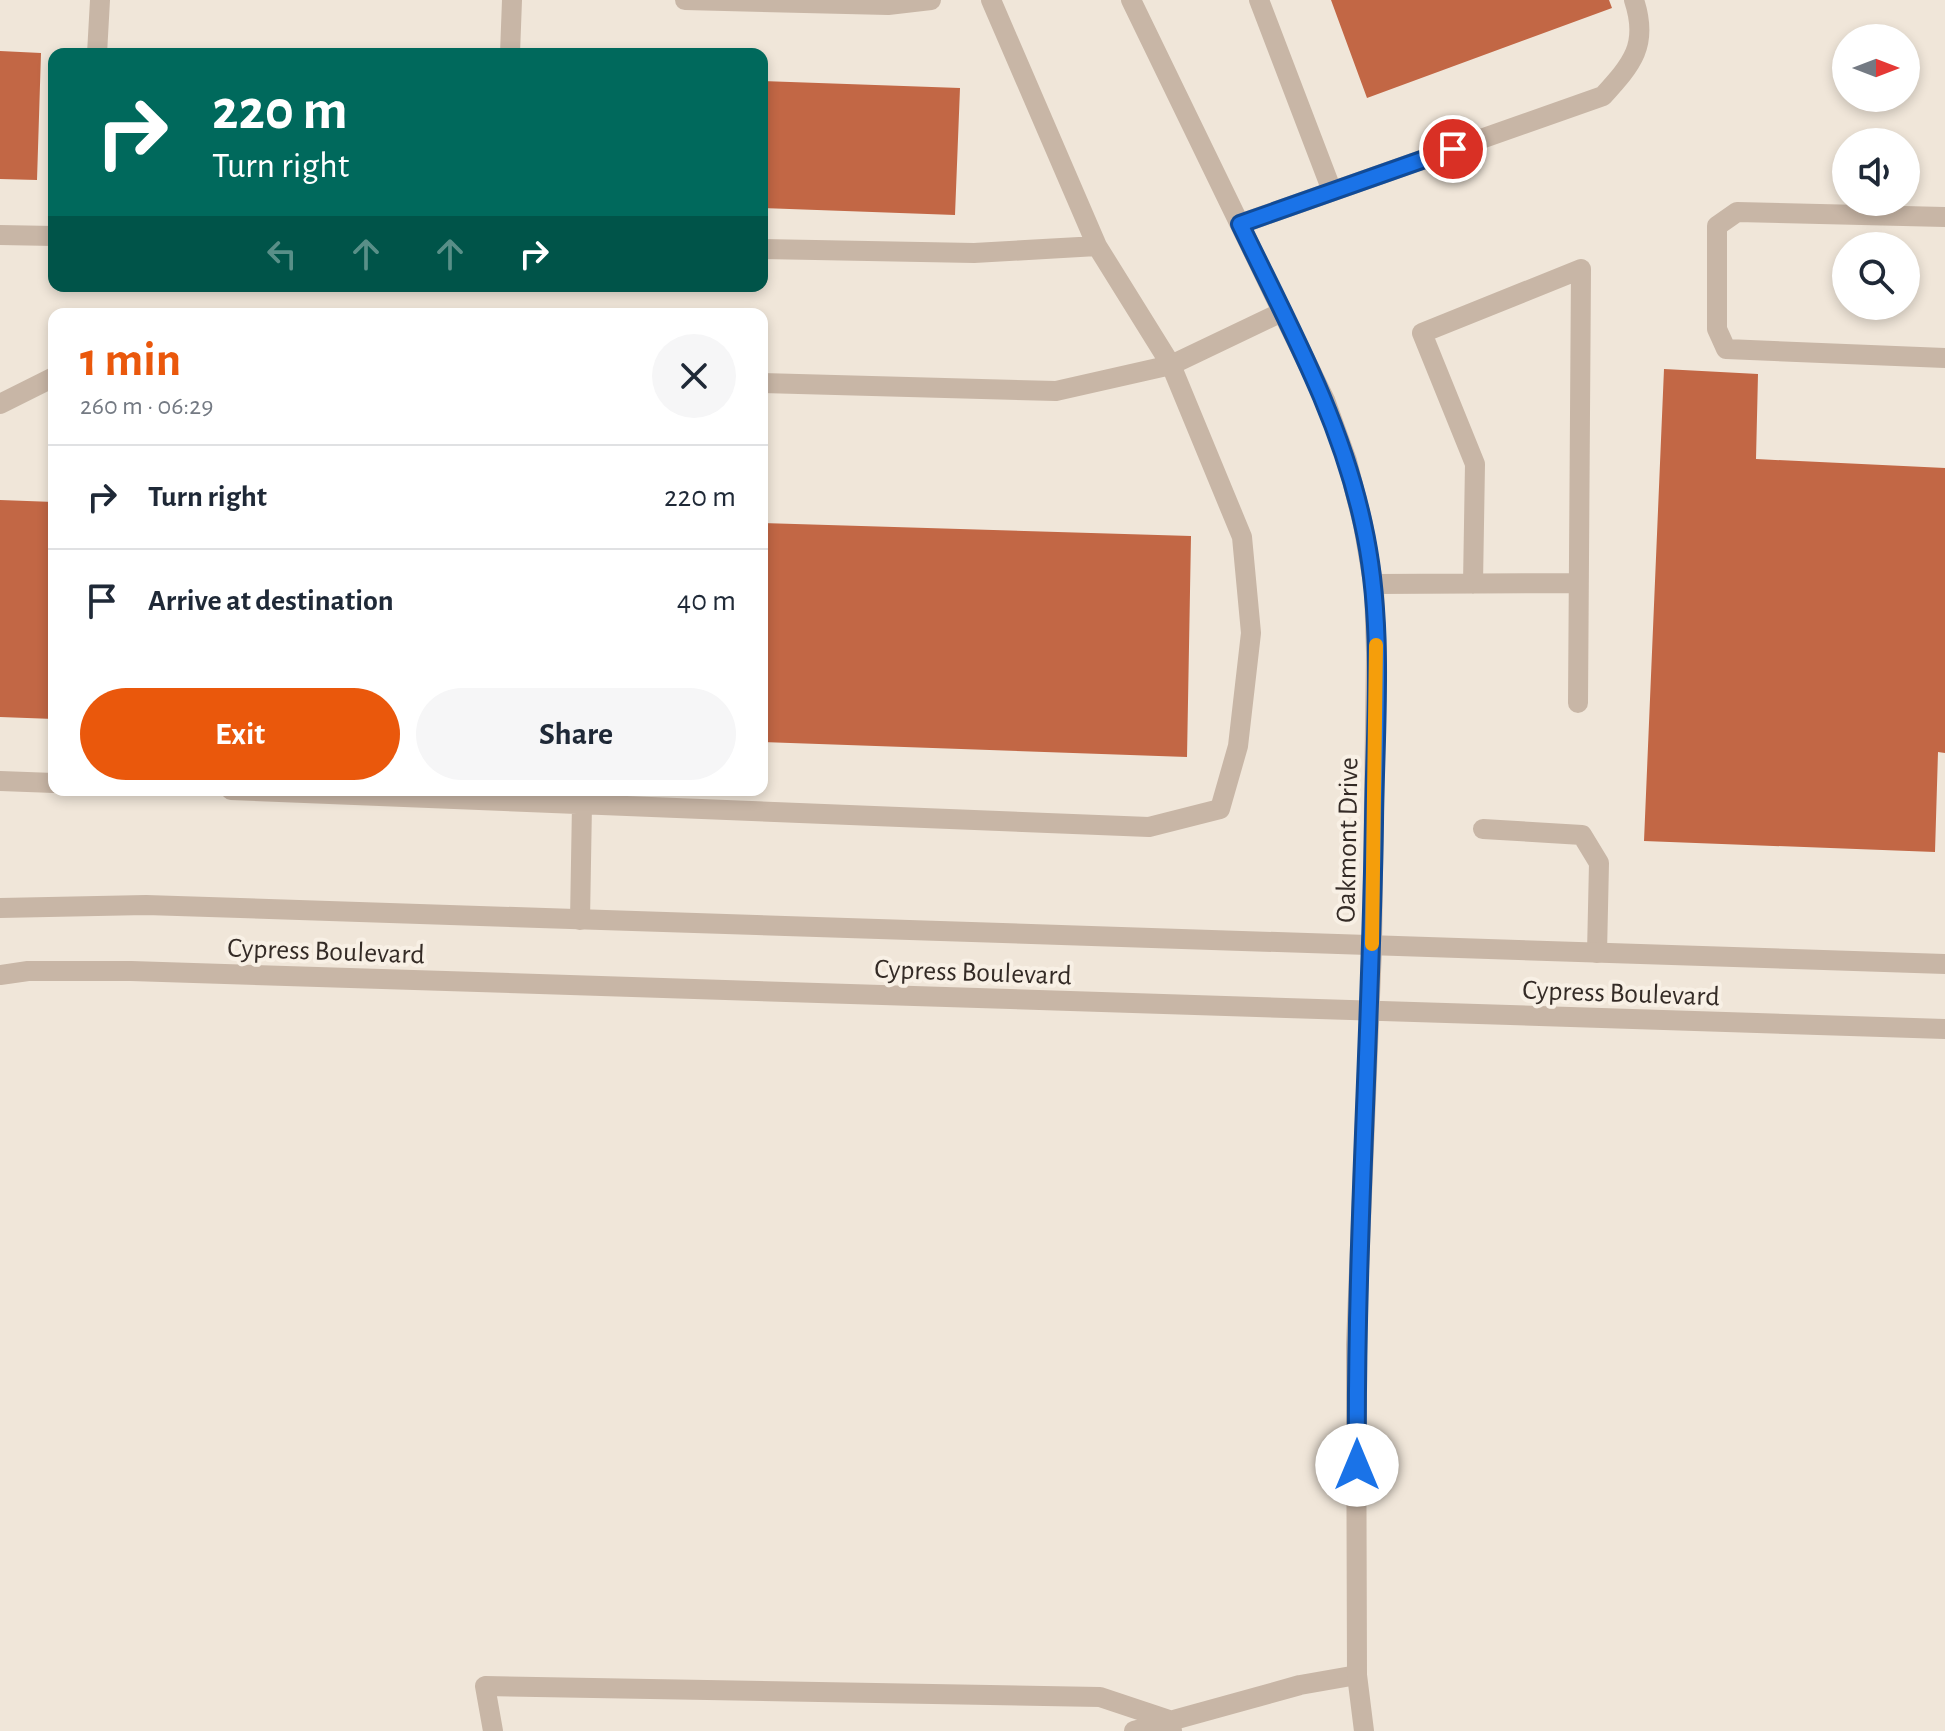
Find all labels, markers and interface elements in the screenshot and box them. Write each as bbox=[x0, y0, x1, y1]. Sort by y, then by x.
north arrow bbox=[1832, 24, 1920, 112]
map controls bbox=[1832, 24, 1920, 320]
icon: right bbox=[80, 80, 184, 184]
text: 220 m bbox=[212, 83, 348, 139]
pin bbox=[1419, 115, 1487, 183]
icon: arrive bbox=[1431, 127, 1475, 171]
button: sound bbox=[1832, 128, 1920, 216]
text: Turn right bbox=[212, 148, 349, 184]
icon: left bbox=[260, 232, 304, 276]
icon: ahead bbox=[344, 232, 388, 276]
icon: ahead bbox=[428, 232, 472, 276]
icon: right bbox=[512, 232, 556, 276]
button: search bbox=[1832, 232, 1920, 320]
button: close bbox=[652, 334, 736, 418]
text: 1 min bbox=[80, 337, 181, 385]
text: 260 m · 06:29 bbox=[80, 393, 213, 419]
icon: right bbox=[80, 475, 124, 519]
text: Turn right bbox=[148, 482, 267, 512]
text: 220 m bbox=[664, 482, 736, 512]
icon: arrive bbox=[80, 579, 124, 623]
text: Arrive at destination bbox=[148, 586, 394, 616]
text: 40 m bbox=[677, 586, 736, 616]
button: Exit bbox=[80, 688, 400, 780]
button: Share bbox=[416, 688, 736, 780]
street label: Oakmont Drive bbox=[1333, 757, 1363, 923]
street label: Cypress Boulevard bbox=[227, 935, 425, 969]
street label: Cypress Boulevard bbox=[874, 956, 1072, 990]
street label: Cypress Boulevard bbox=[1522, 977, 1720, 1011]
position arrow bbox=[1315, 1423, 1399, 1507]

